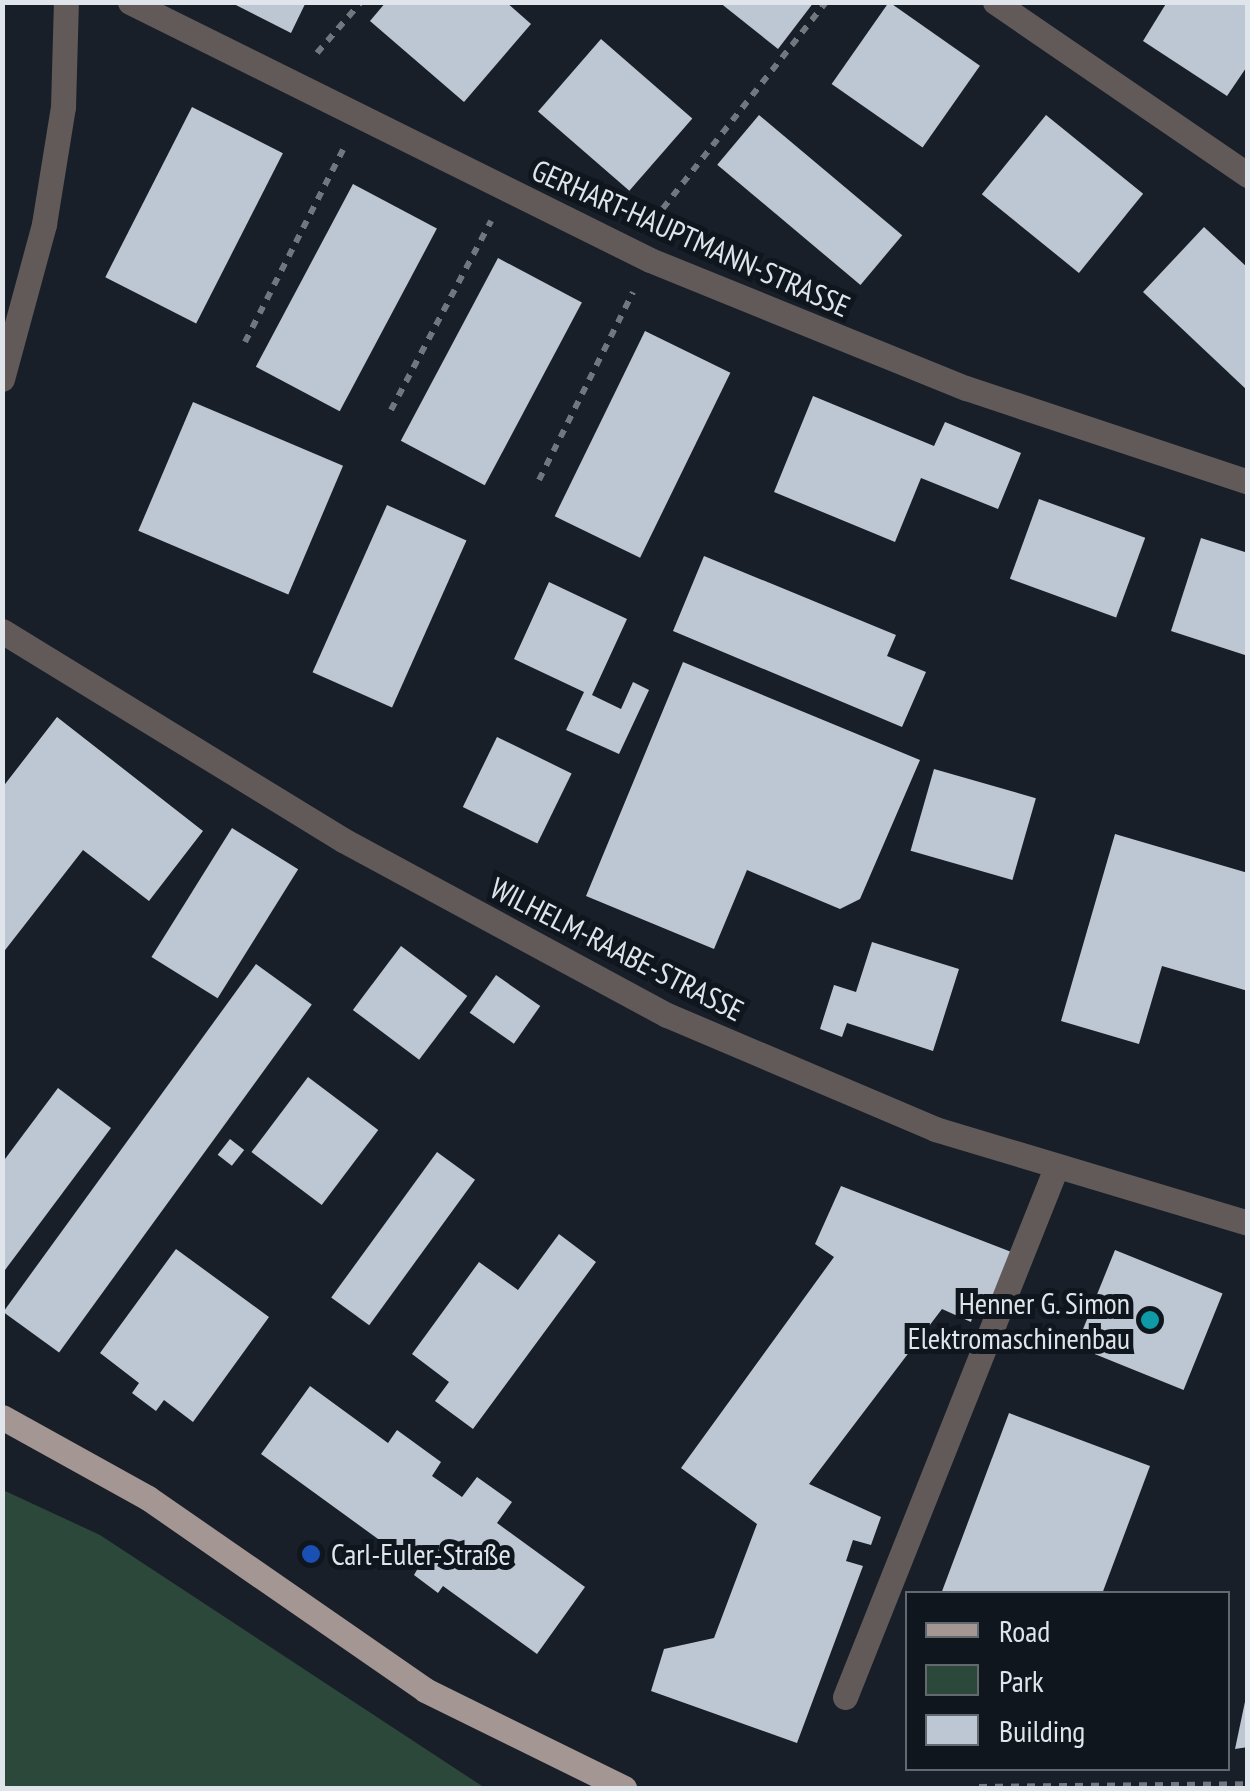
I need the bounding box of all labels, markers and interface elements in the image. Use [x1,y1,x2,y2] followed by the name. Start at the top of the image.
[527,152,855,324] street label: GERHART-HAUPTMANN-STRASSE
[484,870,750,1028] street label: WILHELM-RAABE-STRASSE
[908,1285,1130,1356] place label: Henner G. Simon Elektromaschinenbau
[1139,1309,1161,1331] marker: Henner G. Simon Elektromaschinenbau
[331,1536,511,1572] place label: Carl-Euler-Straße
[300,1543,322,1565] marker: Carl-Euler-Straße
[905,1591,1230,1771] legend
[999,1611,1050,1650] text: Road
[999,1661,1044,1700] text: Park
[999,1711,1085,1750] text: Building

